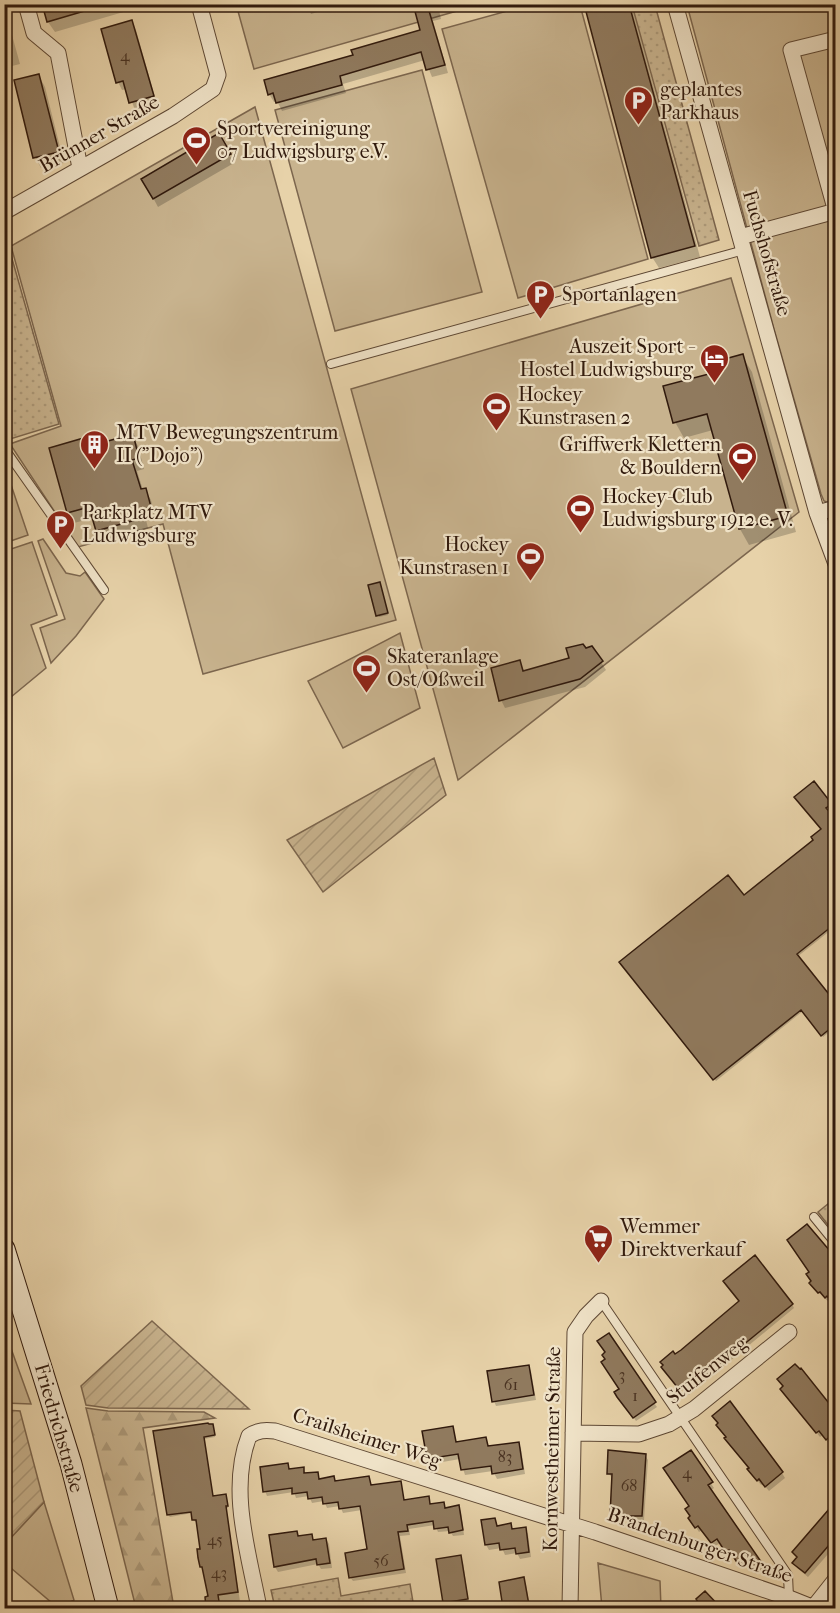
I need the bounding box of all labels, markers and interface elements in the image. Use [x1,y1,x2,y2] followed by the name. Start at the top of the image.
[120,46,130,65] house number: 4
[660,78,742,124] place label: geplantes Parkhaus
[623,84,655,126] parking icon: geplantes Parkhaus
[35,90,163,178] street label: Brünner Straße
[217,117,388,163] place label: Sportvereinigung 07 Ludwigsburg e.V.
[180,124,212,166] sports icon: Sportvereinigung 07 Ludwigsburg e.V.
[738,187,796,319] street label: Fuchshofstraße
[525,278,557,320] parking icon: Sportanlagen
[562,283,677,306] place label: Sportanlagen
[520,335,696,381] place label: Auszeit Sport - Hostel Ludwigsburg
[698,342,730,384] hotel icon: Auszeit Sport - Hostel Ludwigsburg
[518,383,631,429] place label: Hockey Kunstrasen 2
[481,390,513,432] sports icon: Hockey Kunstrasen 2
[116,421,339,467] place label: MTV Bewegungszentrum II ("Dojo")
[79,428,111,470] building icon: MTV Bewegungszentrum II ("Dojo")
[559,433,721,479] place label: Griffwerk Klettern & Bouldern
[726,440,758,482] sports icon: Griffwerk Klettern & Bouldern
[602,485,793,531] place label: Hockey-Club Ludwigsburg 1912 e. V.
[565,492,597,534] sports icon: Hockey-Club Ludwigsburg 1912 e. V.
[82,501,213,547] place label: Parkplatz MTV Ludwigsburg
[45,508,77,550] parking icon: Parkplatz MTV Ludwigsburg
[399,533,510,579] place label: Hockey Kunstrasen 1
[514,540,546,582] sports icon: Hockey Kunstrasen 1
[387,645,499,691] place label: Skateranlage Ost/Oßweil
[350,652,382,694] sports icon: Skateranlage Ost/Oßweil
[619,1215,746,1261] place label: Wemmer Direktverkauf
[583,1222,615,1264] supermarket icon: Wemmer Direktverkauf
[662,1331,753,1409] street label: Stuifenweg
[539,1346,565,1552] street label: Kornwestheimer Straße
[30,1361,88,1495] street label: Friedrichstraße
[619,1365,625,1384] house number: 3
[504,1375,518,1394] house number: 61
[632,1386,638,1405] house number: 1
[290,1403,445,1473] street label: Crailsheimer Weg
[498,1447,512,1466] house number: 83
[682,1463,692,1482] house number: 4
[621,1476,637,1495] house number: 68
[604,1503,796,1588] street label: Brandenburger Straße
[207,1530,223,1549] house number: 45
[373,1551,389,1570] house number: 56
[211,1563,227,1582] house number: 43

